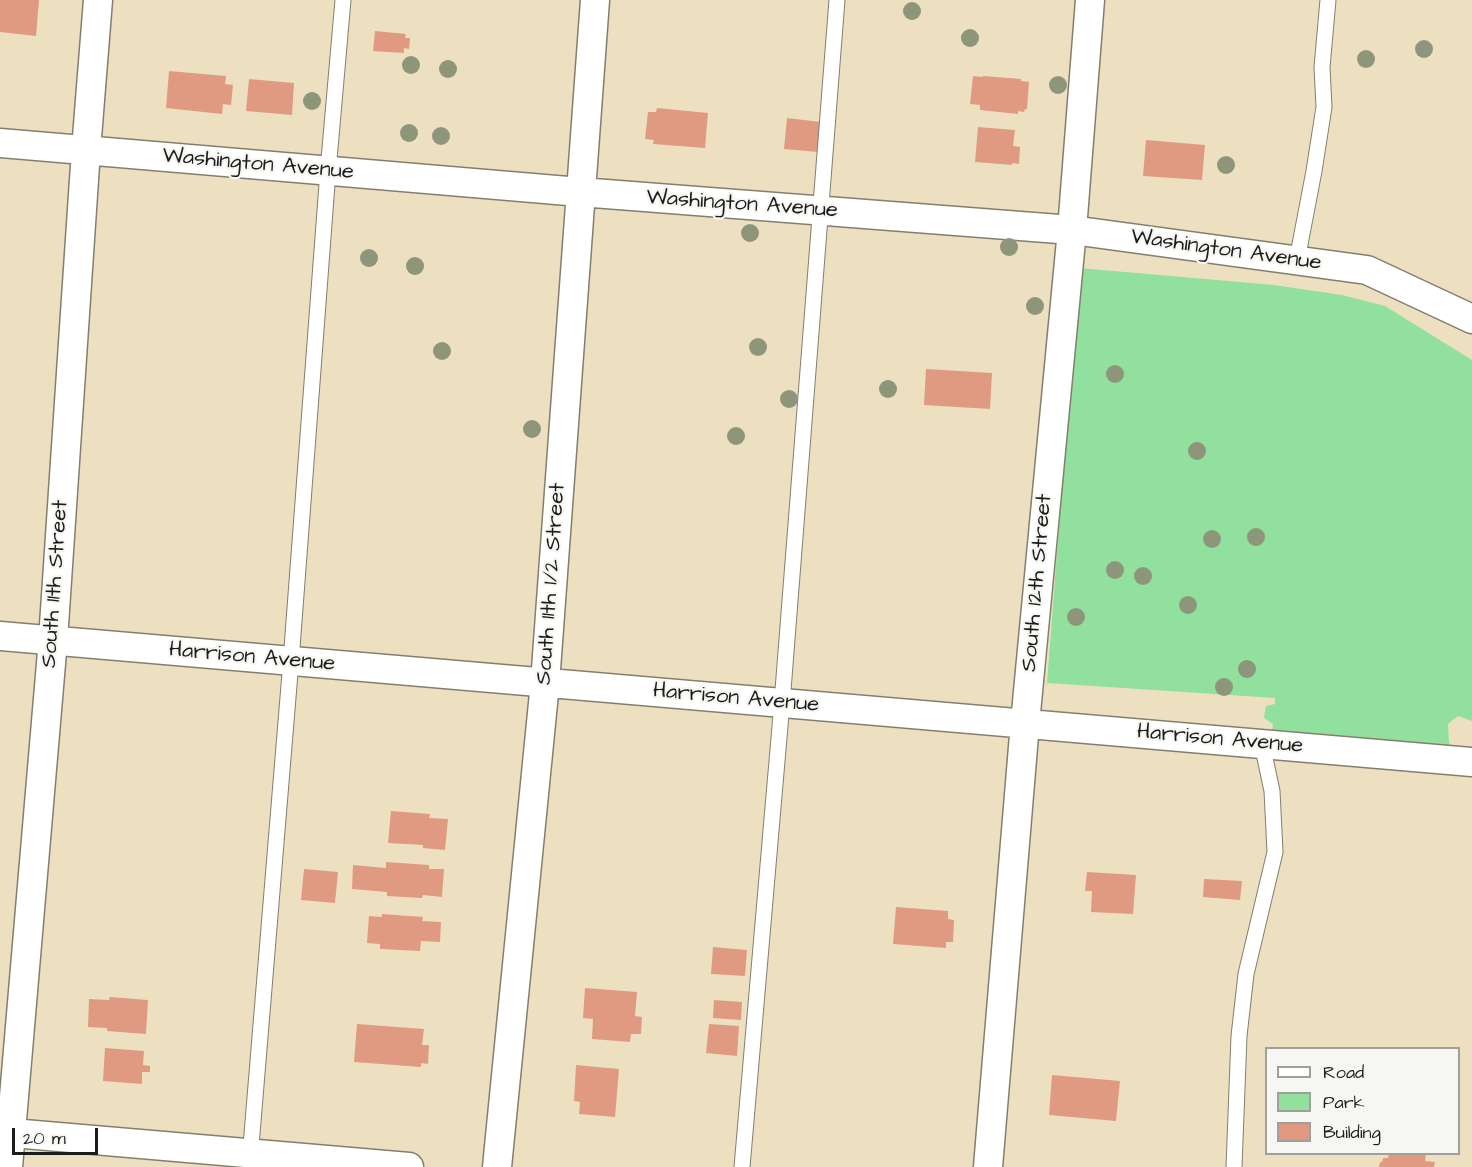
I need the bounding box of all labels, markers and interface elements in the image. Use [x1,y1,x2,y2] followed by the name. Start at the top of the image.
[161,143,355,187] street label: Washington Avenue
[645,185,839,225] street label: Washington Avenue
[1129,225,1323,277] street label: Washington Avenue
[532,482,572,686] street label: South 11th 1/2 Street
[1017,493,1059,673] street label: South 12th Street
[37,499,75,669] street label: South 11th Street
[168,638,336,678] street label: Harrison Avenue
[652,679,820,719] street label: Harrison Avenue
[1136,720,1304,760] street label: Harrison Avenue
[1265,1047,1460,1155] legend
[1323,1060,1364,1085] text: Road
[1323,1090,1365,1115] text: Park
[15,1116,100,1154] scale bar
[1323,1120,1381,1145] text: Building
[23,1126,66,1151] text: 20 m

